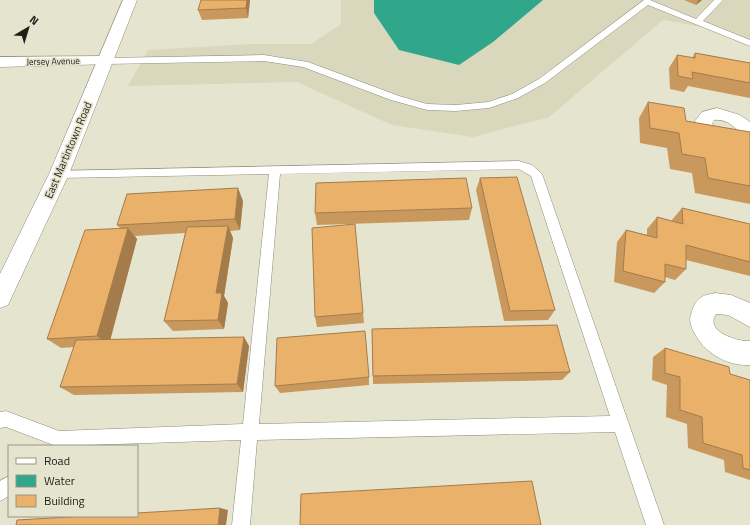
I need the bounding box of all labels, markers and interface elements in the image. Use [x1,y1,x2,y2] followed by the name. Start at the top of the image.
[8,8,48,48] north arrow
[26,11,42,29] text: N
[26,54,80,68] street label: Jersey Avenue
[40,99,96,201] street label: East Martintown Road
[8,445,138,517] legend
[44,451,70,470] text: Road
[44,471,75,490] text: Water
[44,491,85,510] text: Building

